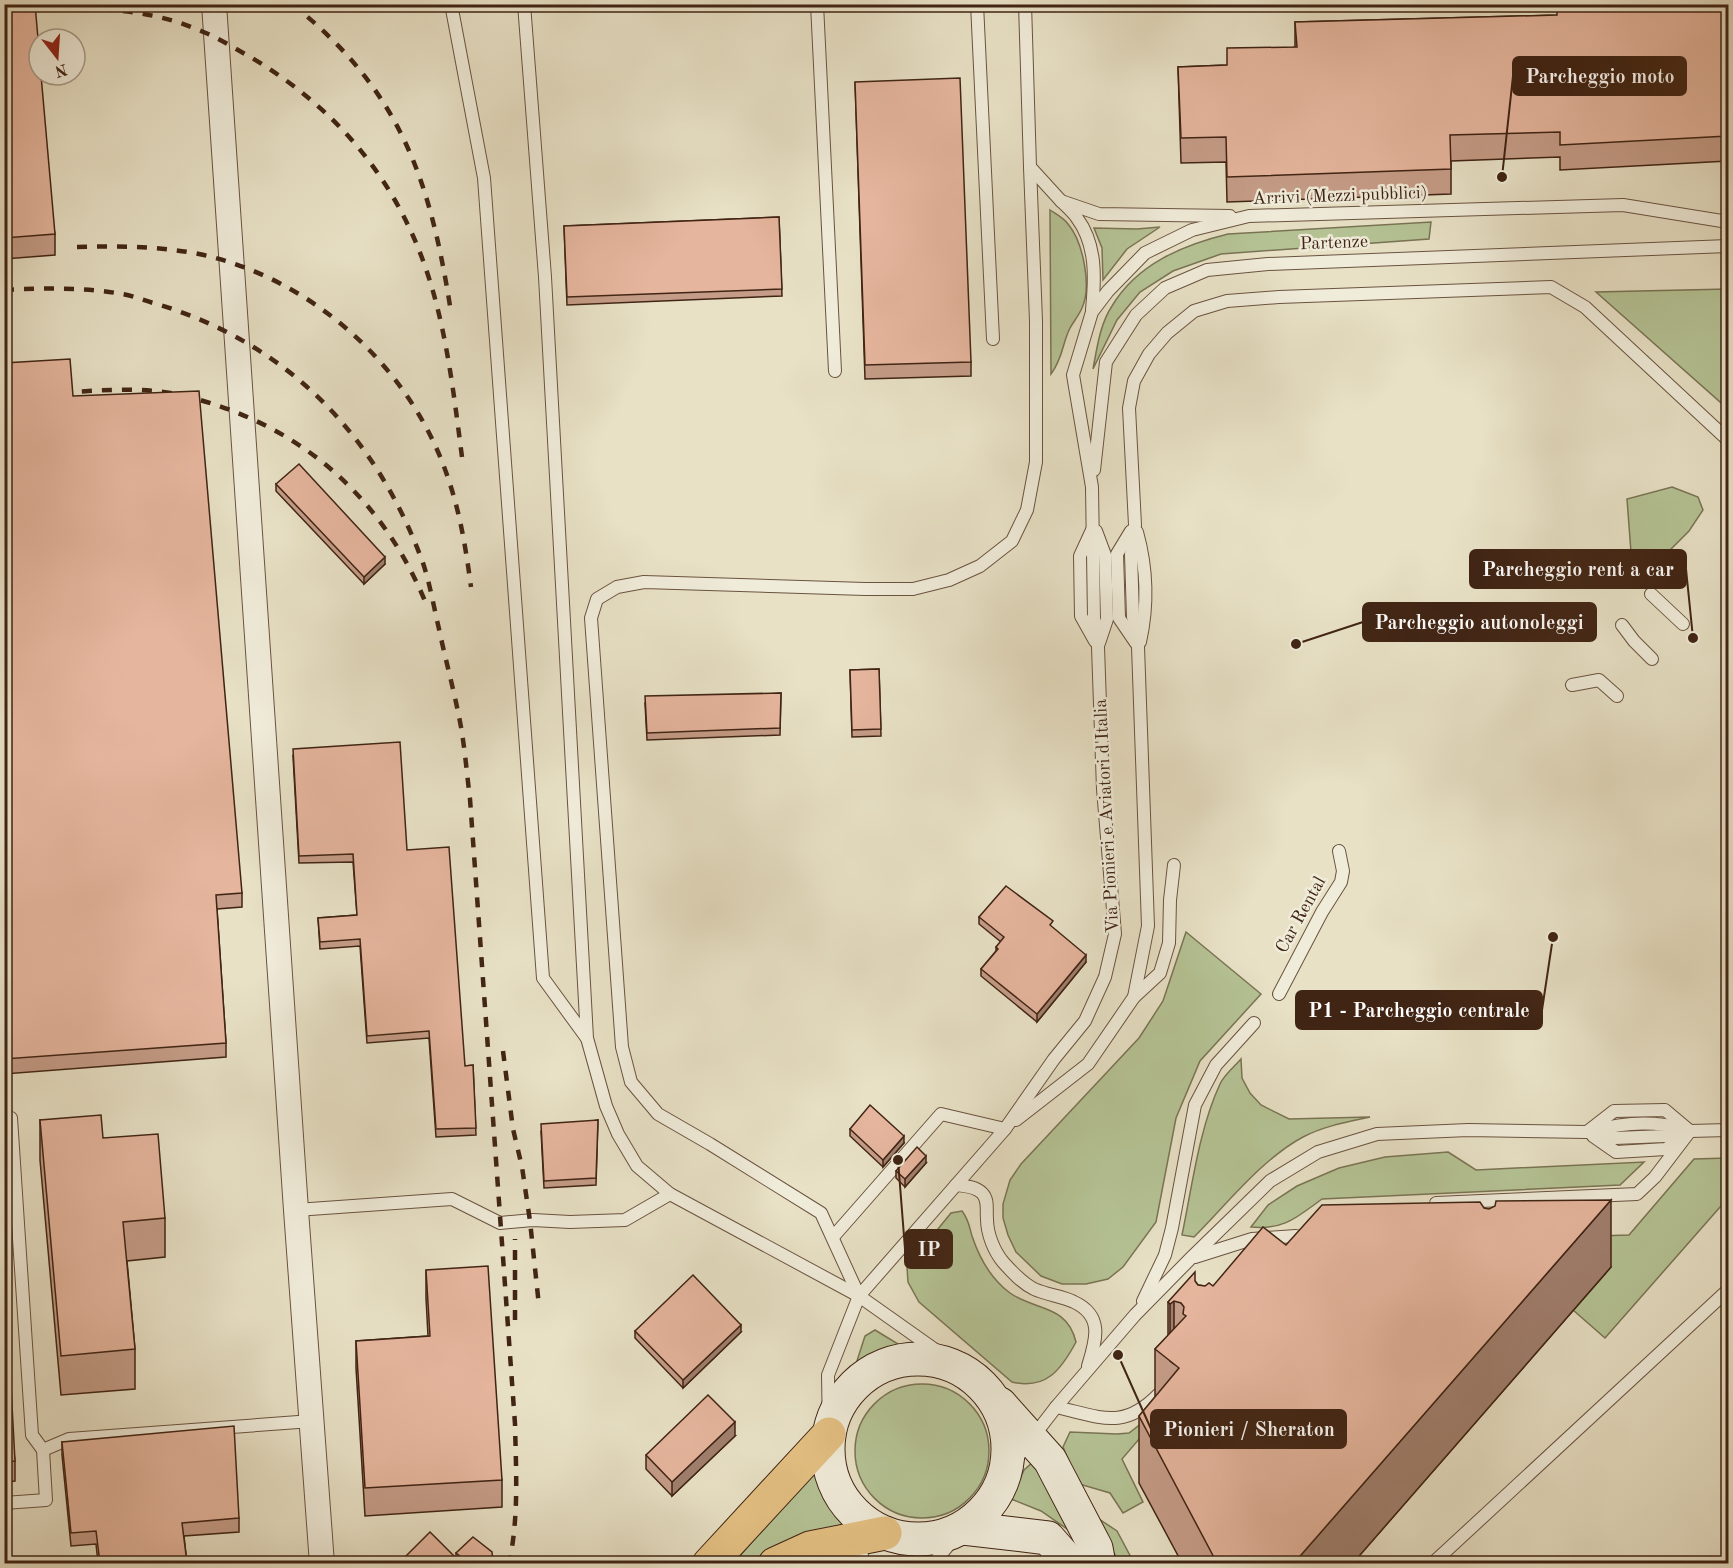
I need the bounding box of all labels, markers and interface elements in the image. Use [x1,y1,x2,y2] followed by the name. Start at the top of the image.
[27,27,87,87] north arrow
[1513,57,1686,95] callout: Parcheggio moto
[52,60,69,79] text: N
[1525,68,1675,88] text: Parcheggio moto
[1252,183,1428,208] street label: Arrivi (Mezzi pubblici)
[1300,233,1368,253] street label: Partenze
[1470,550,1686,588] callout: Parcheggio rent a car
[1482,561,1674,581] text: Parcheggio rent a car
[1363,603,1596,641] callout: Parcheggio autonoleggi
[1374,614,1584,634] text: Parcheggio autonoleggi
[1092,698,1122,934] street label: Via Pionieri e Aviatori d'Italia
[1273,874,1329,956] street label: Car Rental
[1296,991,1542,1029] callout: P1 - Parcheggio centrale
[1308,1002,1530,1022] text: P1 - Parcheggio centrale
[905,1230,952,1268] callout: IP
[918,1241,940,1261] text: IP
[1151,1410,1346,1448] callout: Pionieri / Sheraton
[1163,1421,1335,1441] text: Pionieri / Sheraton

